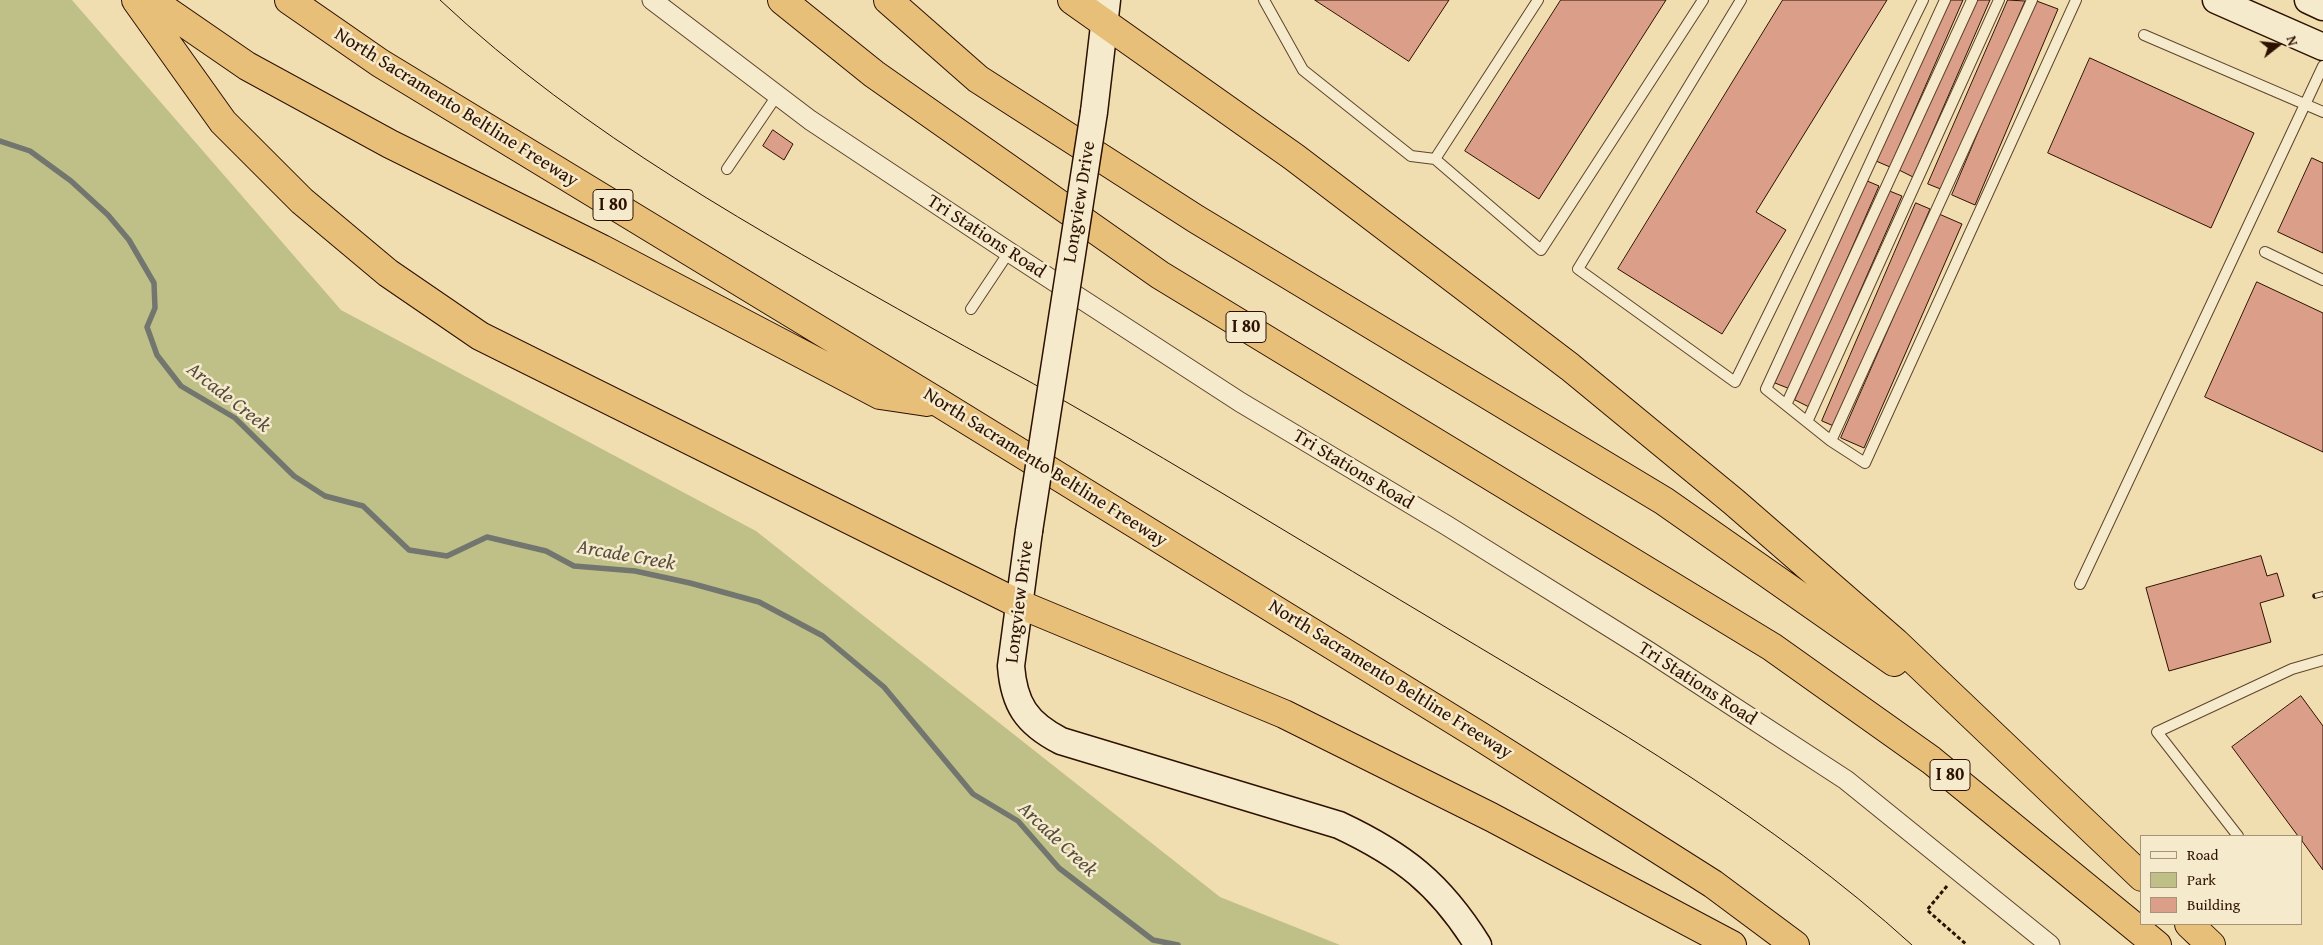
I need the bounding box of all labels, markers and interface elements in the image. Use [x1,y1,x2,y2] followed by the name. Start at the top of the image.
[2253,20,2303,70] north arrow
[330,23,582,193] street label: North Sacramento Beltline Freeway
[2282,34,2303,48] text: N
[1059,139,1101,265] street label: Longview Drive
[593,190,633,220] road number: I 80
[922,190,1050,284] street label: Tri Stations Road
[1226,312,1266,342] road number: I 80
[181,358,275,438] water label: Arcade Creek
[919,383,1171,553] street label: North Sacramento Beltline Freeway
[1288,425,1418,515] street label: Tri Stations Road
[575,536,677,576] water label: Arcade Creek
[1001,540,1039,664] street label: Longview Drive
[1264,595,1516,765] street label: North Sacramento Beltline Freeway
[1633,637,1761,731] street label: Tri Stations Road
[1930,760,1970,790] road number: I 80
[1012,797,1102,883] water label: Arcade Creek
[2140,835,2303,925] legend
[2187,844,2218,865] text: Road
[2187,869,2216,890] text: Park
[2187,894,2240,915] text: Building

